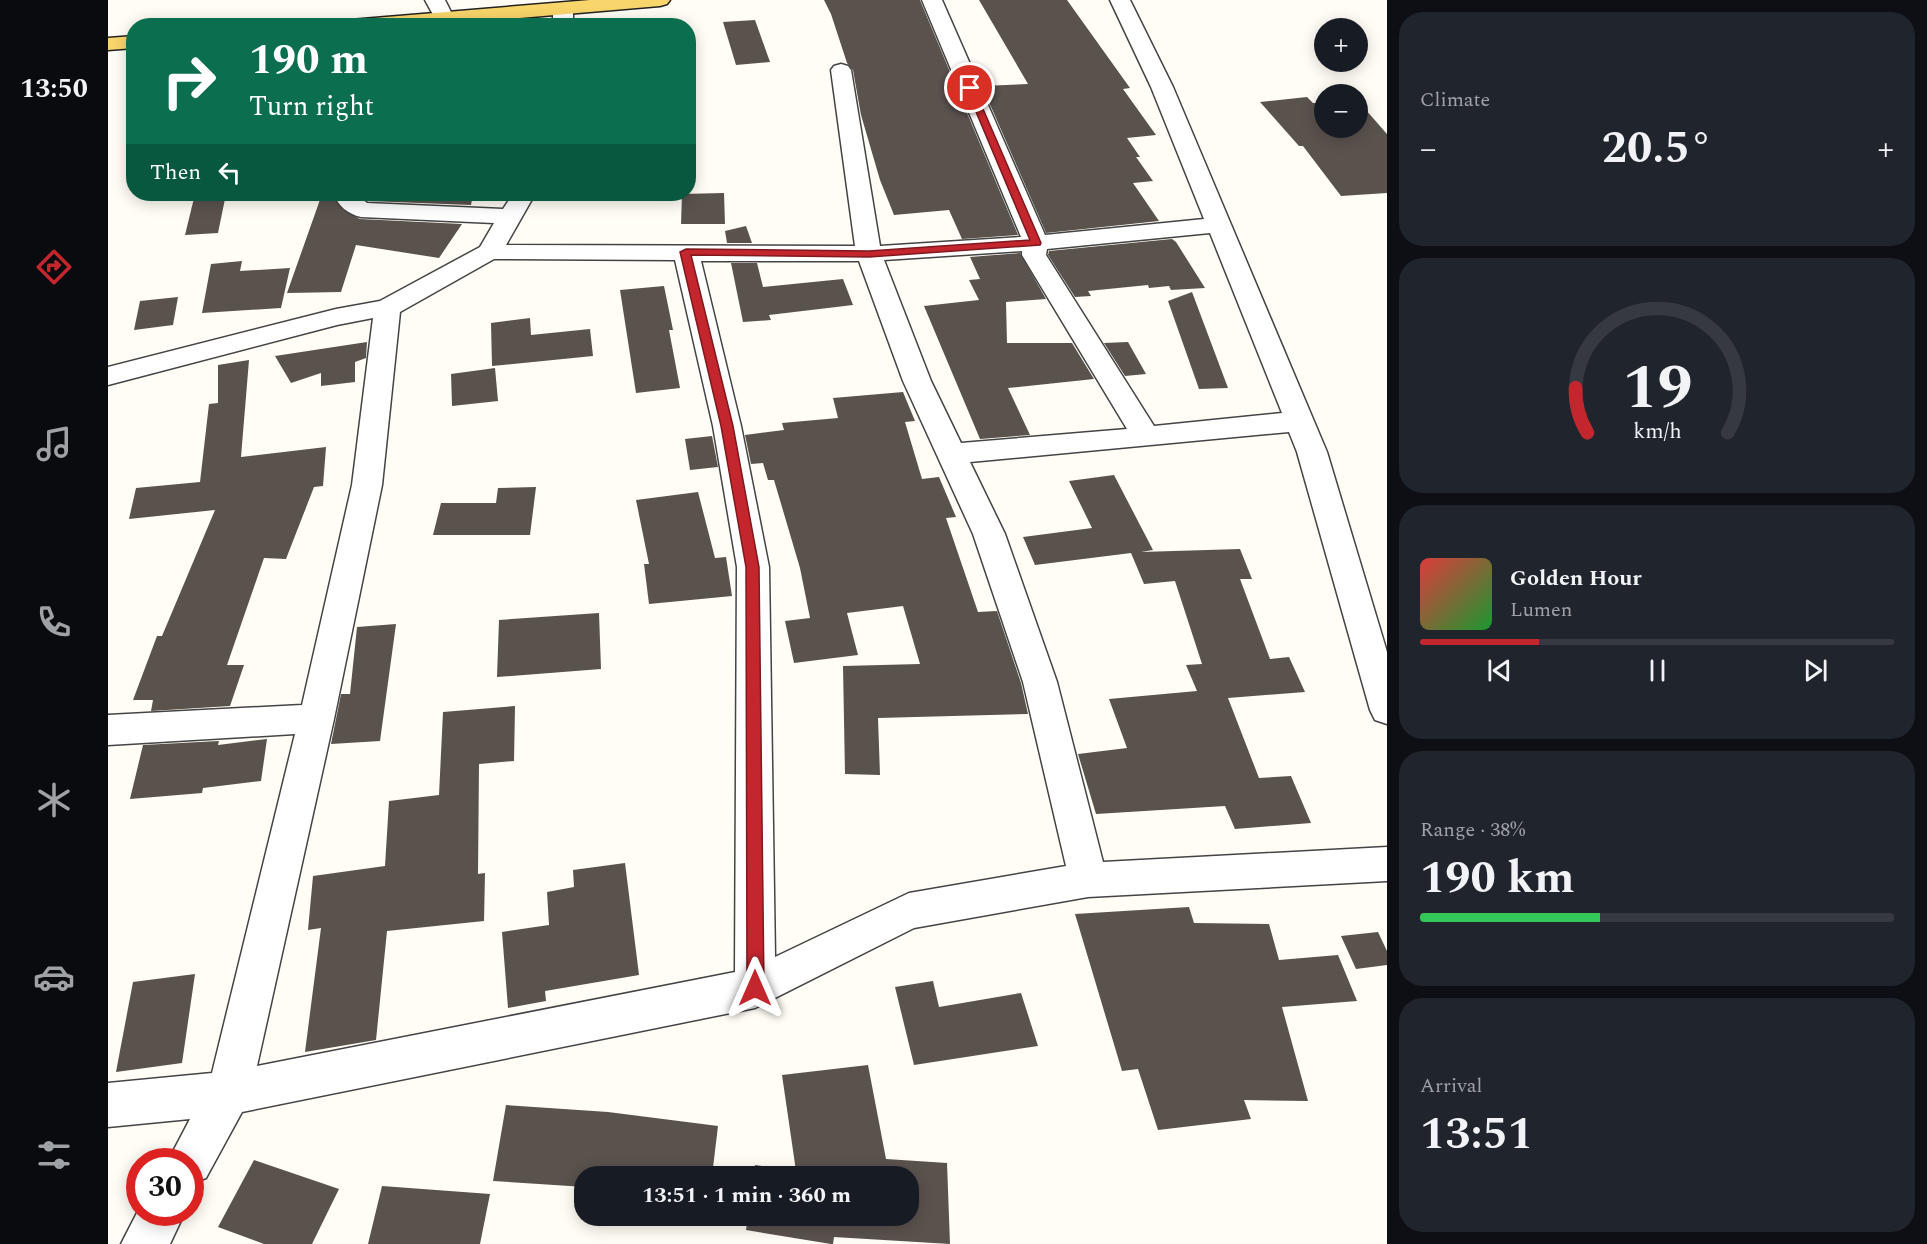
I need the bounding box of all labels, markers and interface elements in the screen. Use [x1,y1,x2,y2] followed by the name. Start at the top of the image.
[1314,18,1368,138] map controls
[1314,18,1368,72] button: +
[249,29,368,92] text: 190 m
[150,42,228,120] icon: right
[944,62,995,113] pin
[20,68,88,110] text: 13:50
[953,71,986,104] icon: arrive
[1314,84,1368,138] button: −
[1420,85,1490,115] text: Climate
[249,86,374,128] text: Turn right
[1602,114,1712,183] text: 20.5°
[1420,124,1437,174] text: −
[1877,124,1894,174] text: +
[150,156,201,189] text: Then
[213,156,246,189] icon: left
[33,246,75,288] icon: directions
[1622,341,1692,436] text: 19
[1633,415,1681,448] text: km/h
[33,423,75,465] icon: music
[1510,562,1642,595] text: Golden Hour
[1510,595,1572,625] text: Lumen
[33,601,75,643] icon: phone
[1483,654,1516,687] icon: previous
[1641,654,1674,687] icon: pause
[1799,654,1832,687] icon: next
[33,779,75,821] icon: climate
[1420,815,1525,845] text: Range · 38%
[1420,844,1575,913] text: 190 km
[33,956,75,998] icon: car
[723,956,787,1020] position arrow
[1420,1071,1482,1101] text: Arrival
[1420,1100,1533,1169] text: 13:51
[33,1134,75,1176] icon: filters
[126,1148,204,1226] speed limit sign: 30
[642,1179,851,1212] text: 13:51 · 1 min · 360 m

